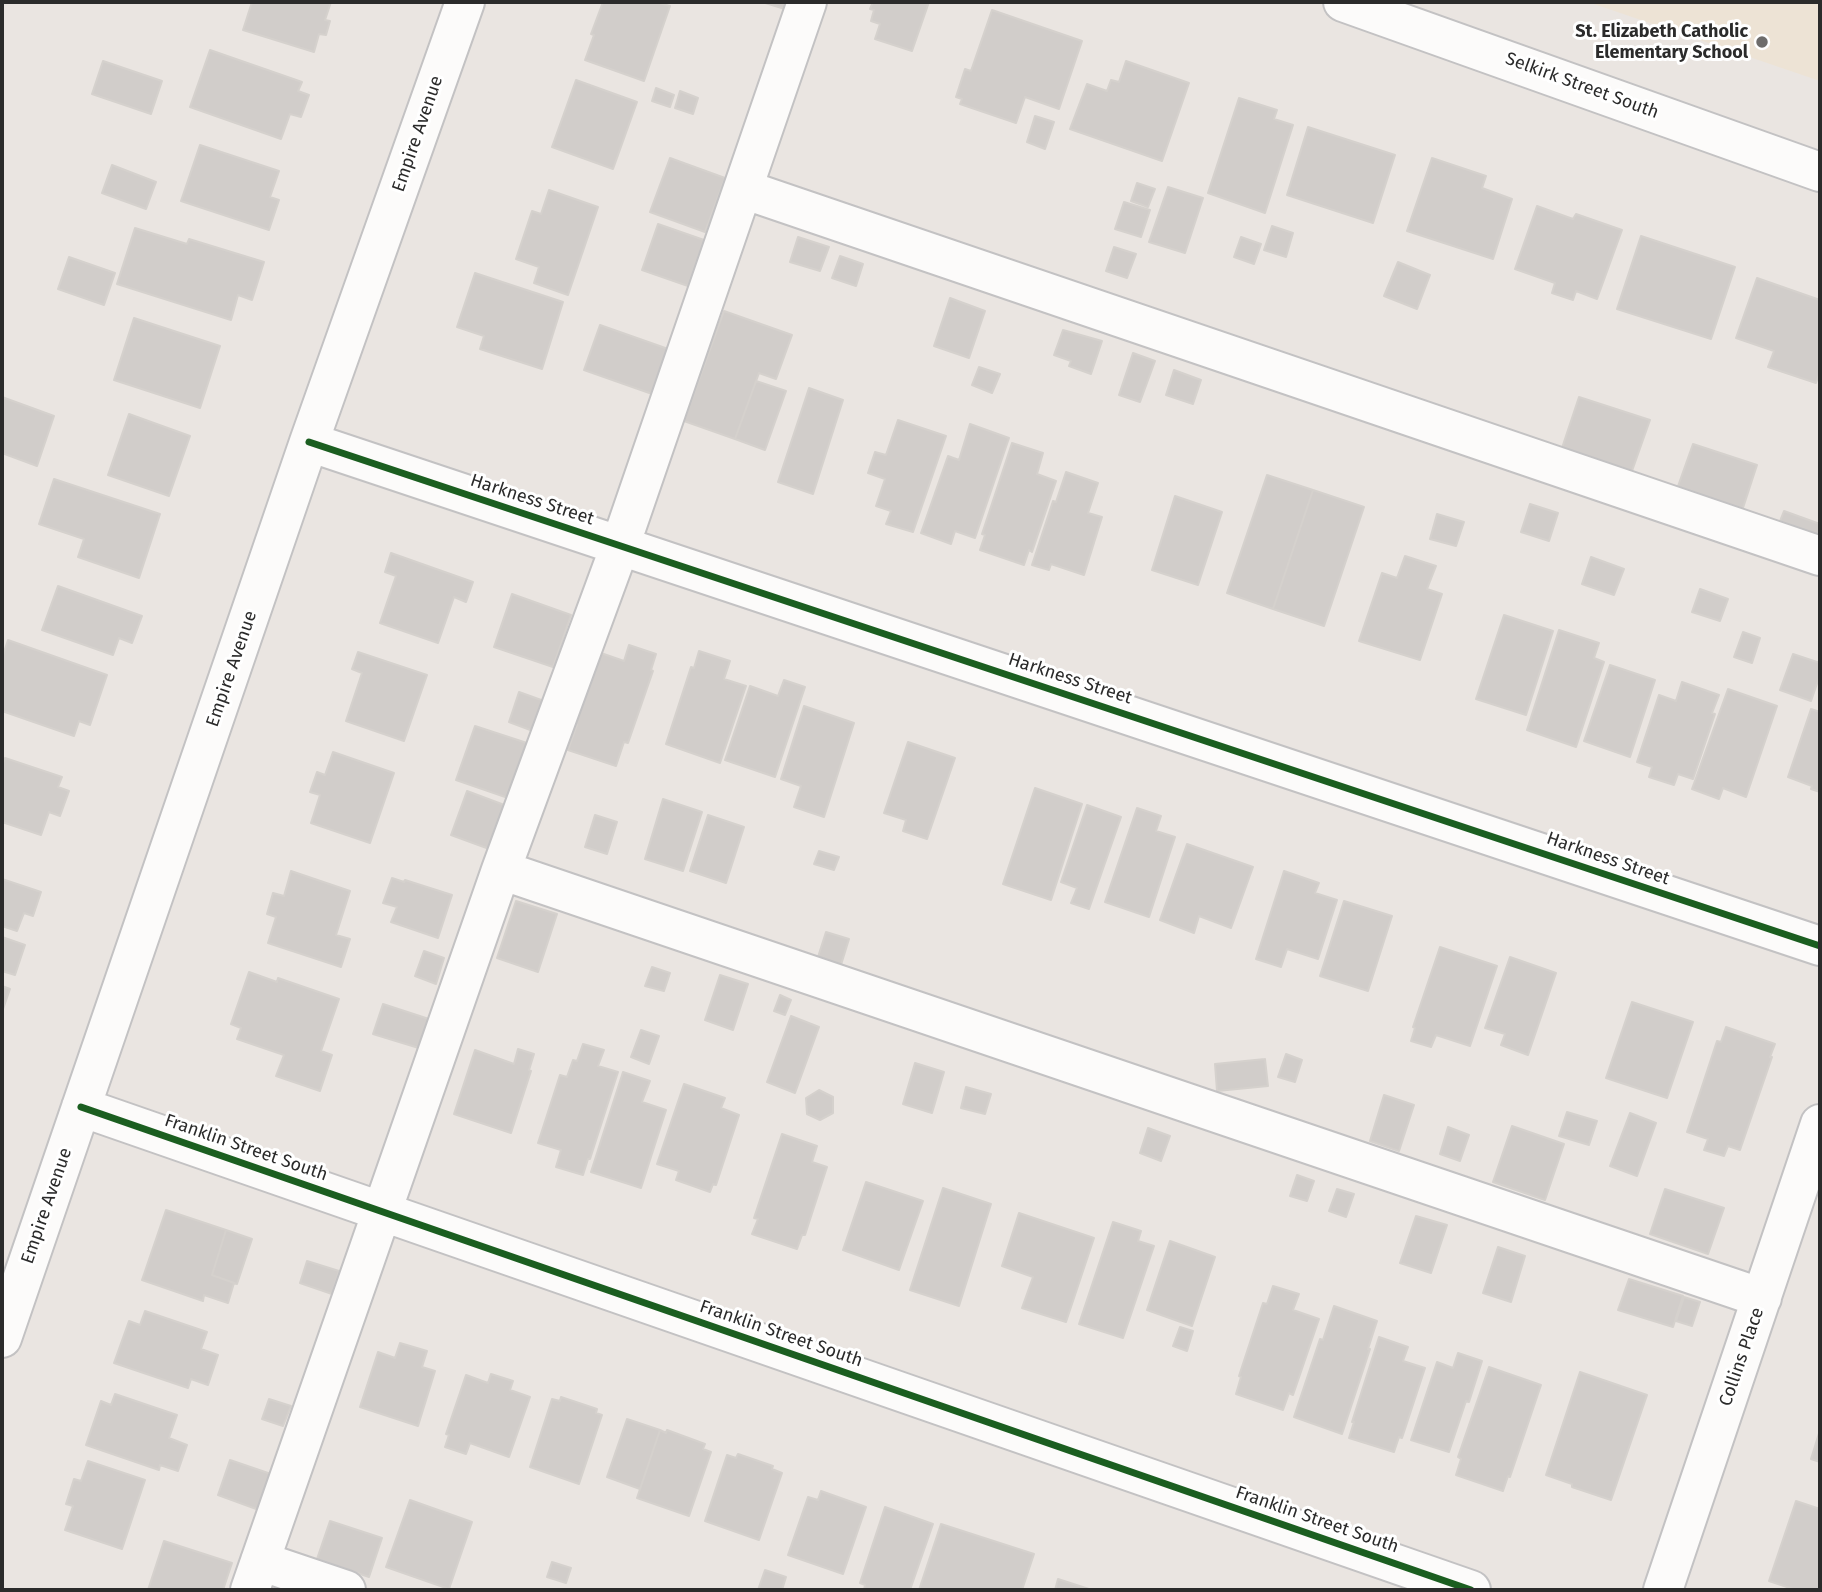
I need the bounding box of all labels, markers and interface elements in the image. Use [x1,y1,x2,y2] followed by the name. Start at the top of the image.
[1575,21,1748,64] place label: St. Elizabeth Catholic Elementary School
[1754,34,1770,50] marker: St. Elizabeth Catholic Elementary School
[1502,48,1662,124] street label: Selkirk Street South
[388,73,448,195] street label: Empire Avenue
[467,470,597,530] street label: Harkness Street
[202,608,262,730] street label: Empire Avenue
[1005,649,1135,709] street label: Harkness Street
[1544,828,1672,890] street label: Harkness Street
[162,1110,330,1186] street label: Franklin Street South
[17,1145,77,1267] street label: Empire Avenue
[697,1296,865,1372] street label: Franklin Street South
[1715,1305,1769,1409] street label: Collins Place
[1233,1482,1401,1558] street label: Franklin Street South

